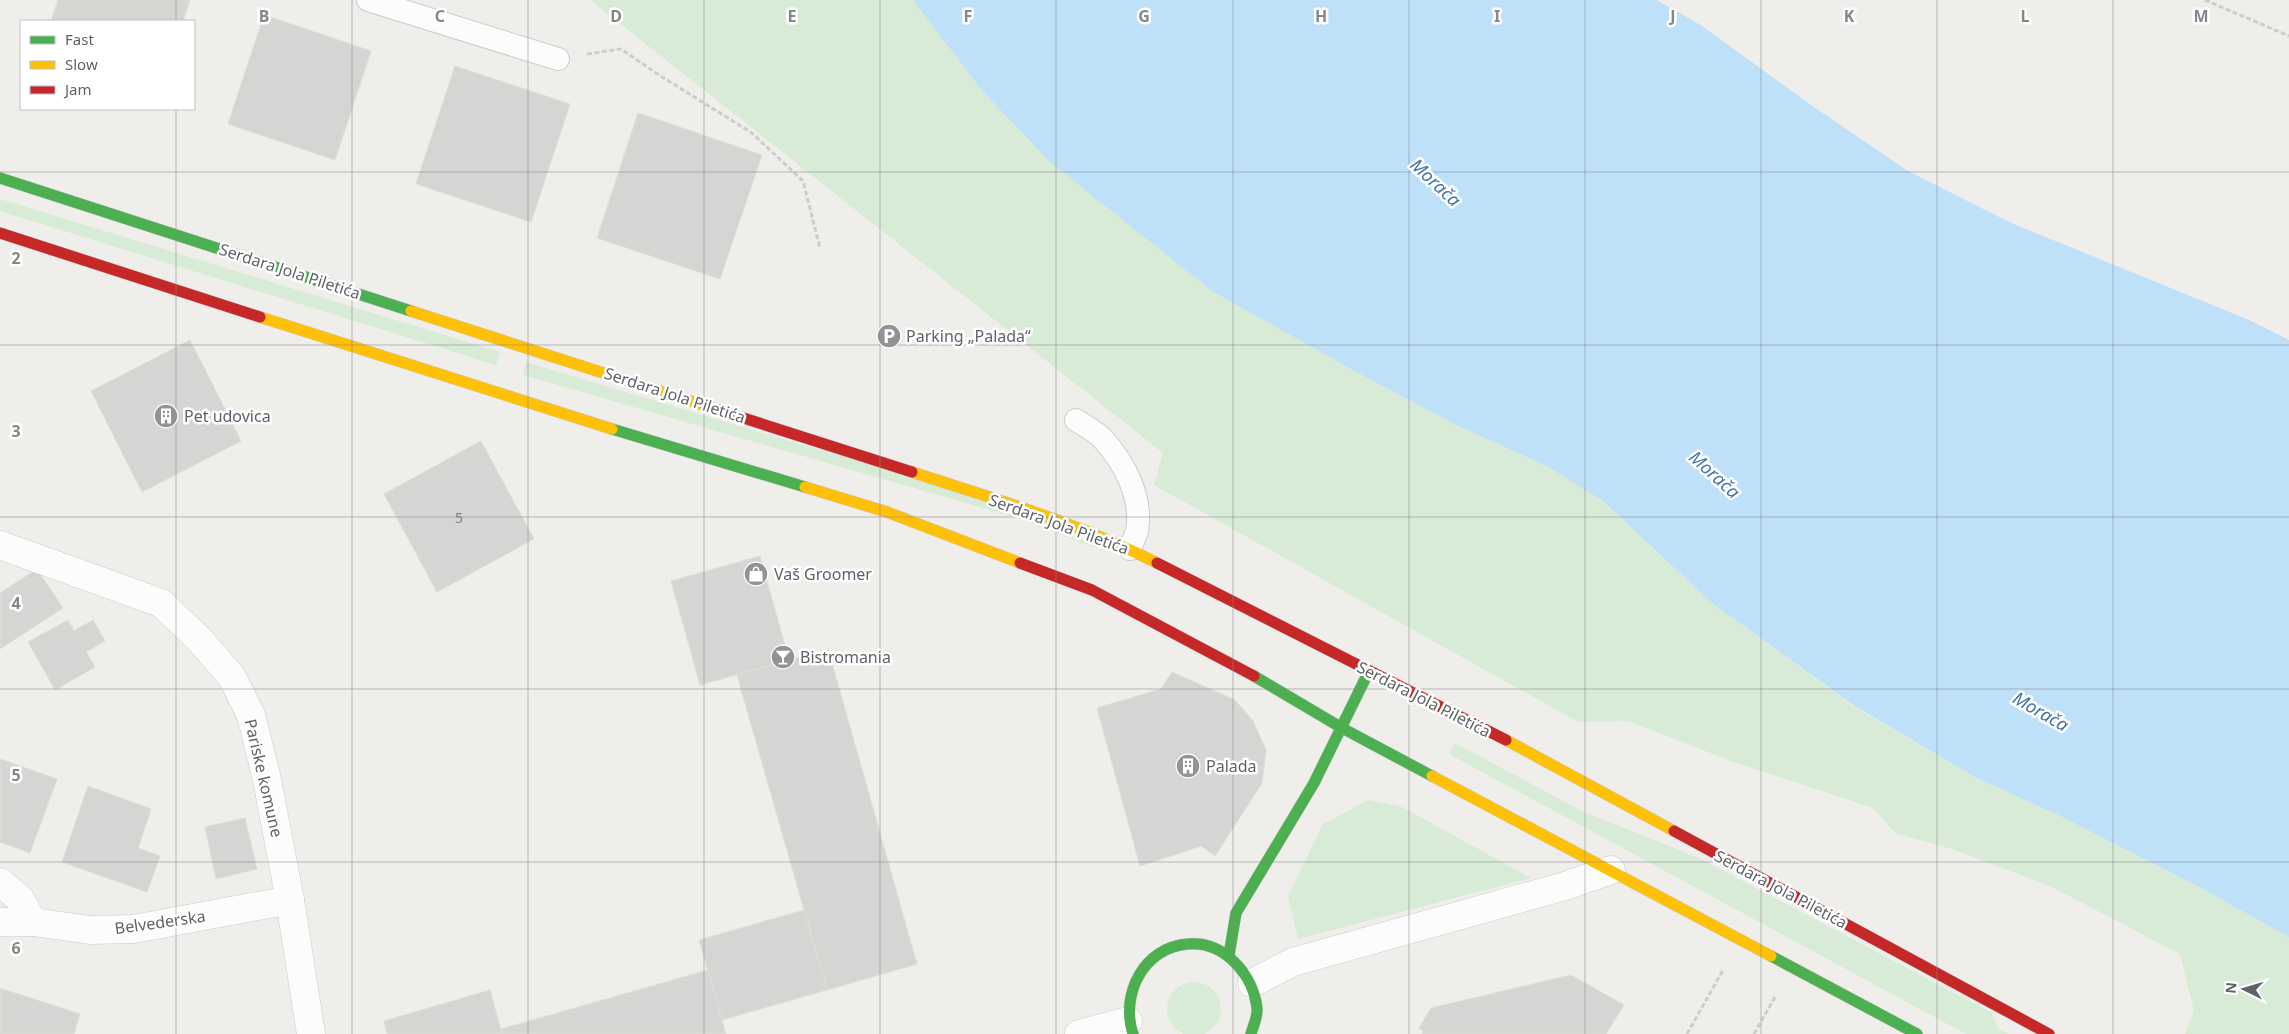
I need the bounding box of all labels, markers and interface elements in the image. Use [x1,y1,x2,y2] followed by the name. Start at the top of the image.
[259,5,269,27] text: B
[435,5,445,27] text: C
[610,5,622,27] text: D
[788,5,797,27] text: E
[964,5,972,27] text: F
[1138,5,1150,27] text: G
[1315,5,1327,27] text: H
[1494,5,1500,27] text: I
[1668,5,1676,27] text: J
[1844,5,1855,27] text: K
[2021,5,2030,27] text: L
[2193,5,2209,27] text: M
[20,20,195,110] legend
[65,29,94,49] text: Fast
[65,54,98,74] text: Slow
[63,79,92,99] text: Jam
[1406,153,1466,211] water label: Morača
[217,238,363,304] street label: Serdara Jola Piletića
[11,247,21,269] text: 2
[876,323,902,349] parking icon: Parking „Palada“
[906,325,1031,347] place label: Parking „Palada“
[602,362,748,428] street label: Serdara Jola Piletića
[153,403,179,429] building icon: Pet udovica
[184,405,271,427] place label: Pet udovica
[11,420,21,442] text: 3
[1684,445,1746,503] water label: Morača
[986,488,1132,560] street label: Serdara Jola Piletića
[455,508,463,527] house number: 5
[743,561,769,587] shop icon: Vaš Groomer
[774,563,872,585] place label: Vaš Groomer
[11,592,21,614] text: 4
[770,644,796,670] bar icon: Bistromania
[800,646,891,668] place label: Bistromania
[1353,656,1495,742] street label: Serdara Jola Piletića
[2009,685,2073,737] water label: Morača
[240,717,288,839] street label: Pariske komune
[1175,753,1201,779] building icon: Palada
[1206,755,1257,777] place label: Palada
[11,764,21,786] text: 5
[1711,845,1851,933] street label: Serdara Jola Piletića
[113,905,207,939] street label: Belvederska
[11,937,21,959] text: 6
[2219,964,2269,1014] north arrow
[2221,981,2241,994] text: N

